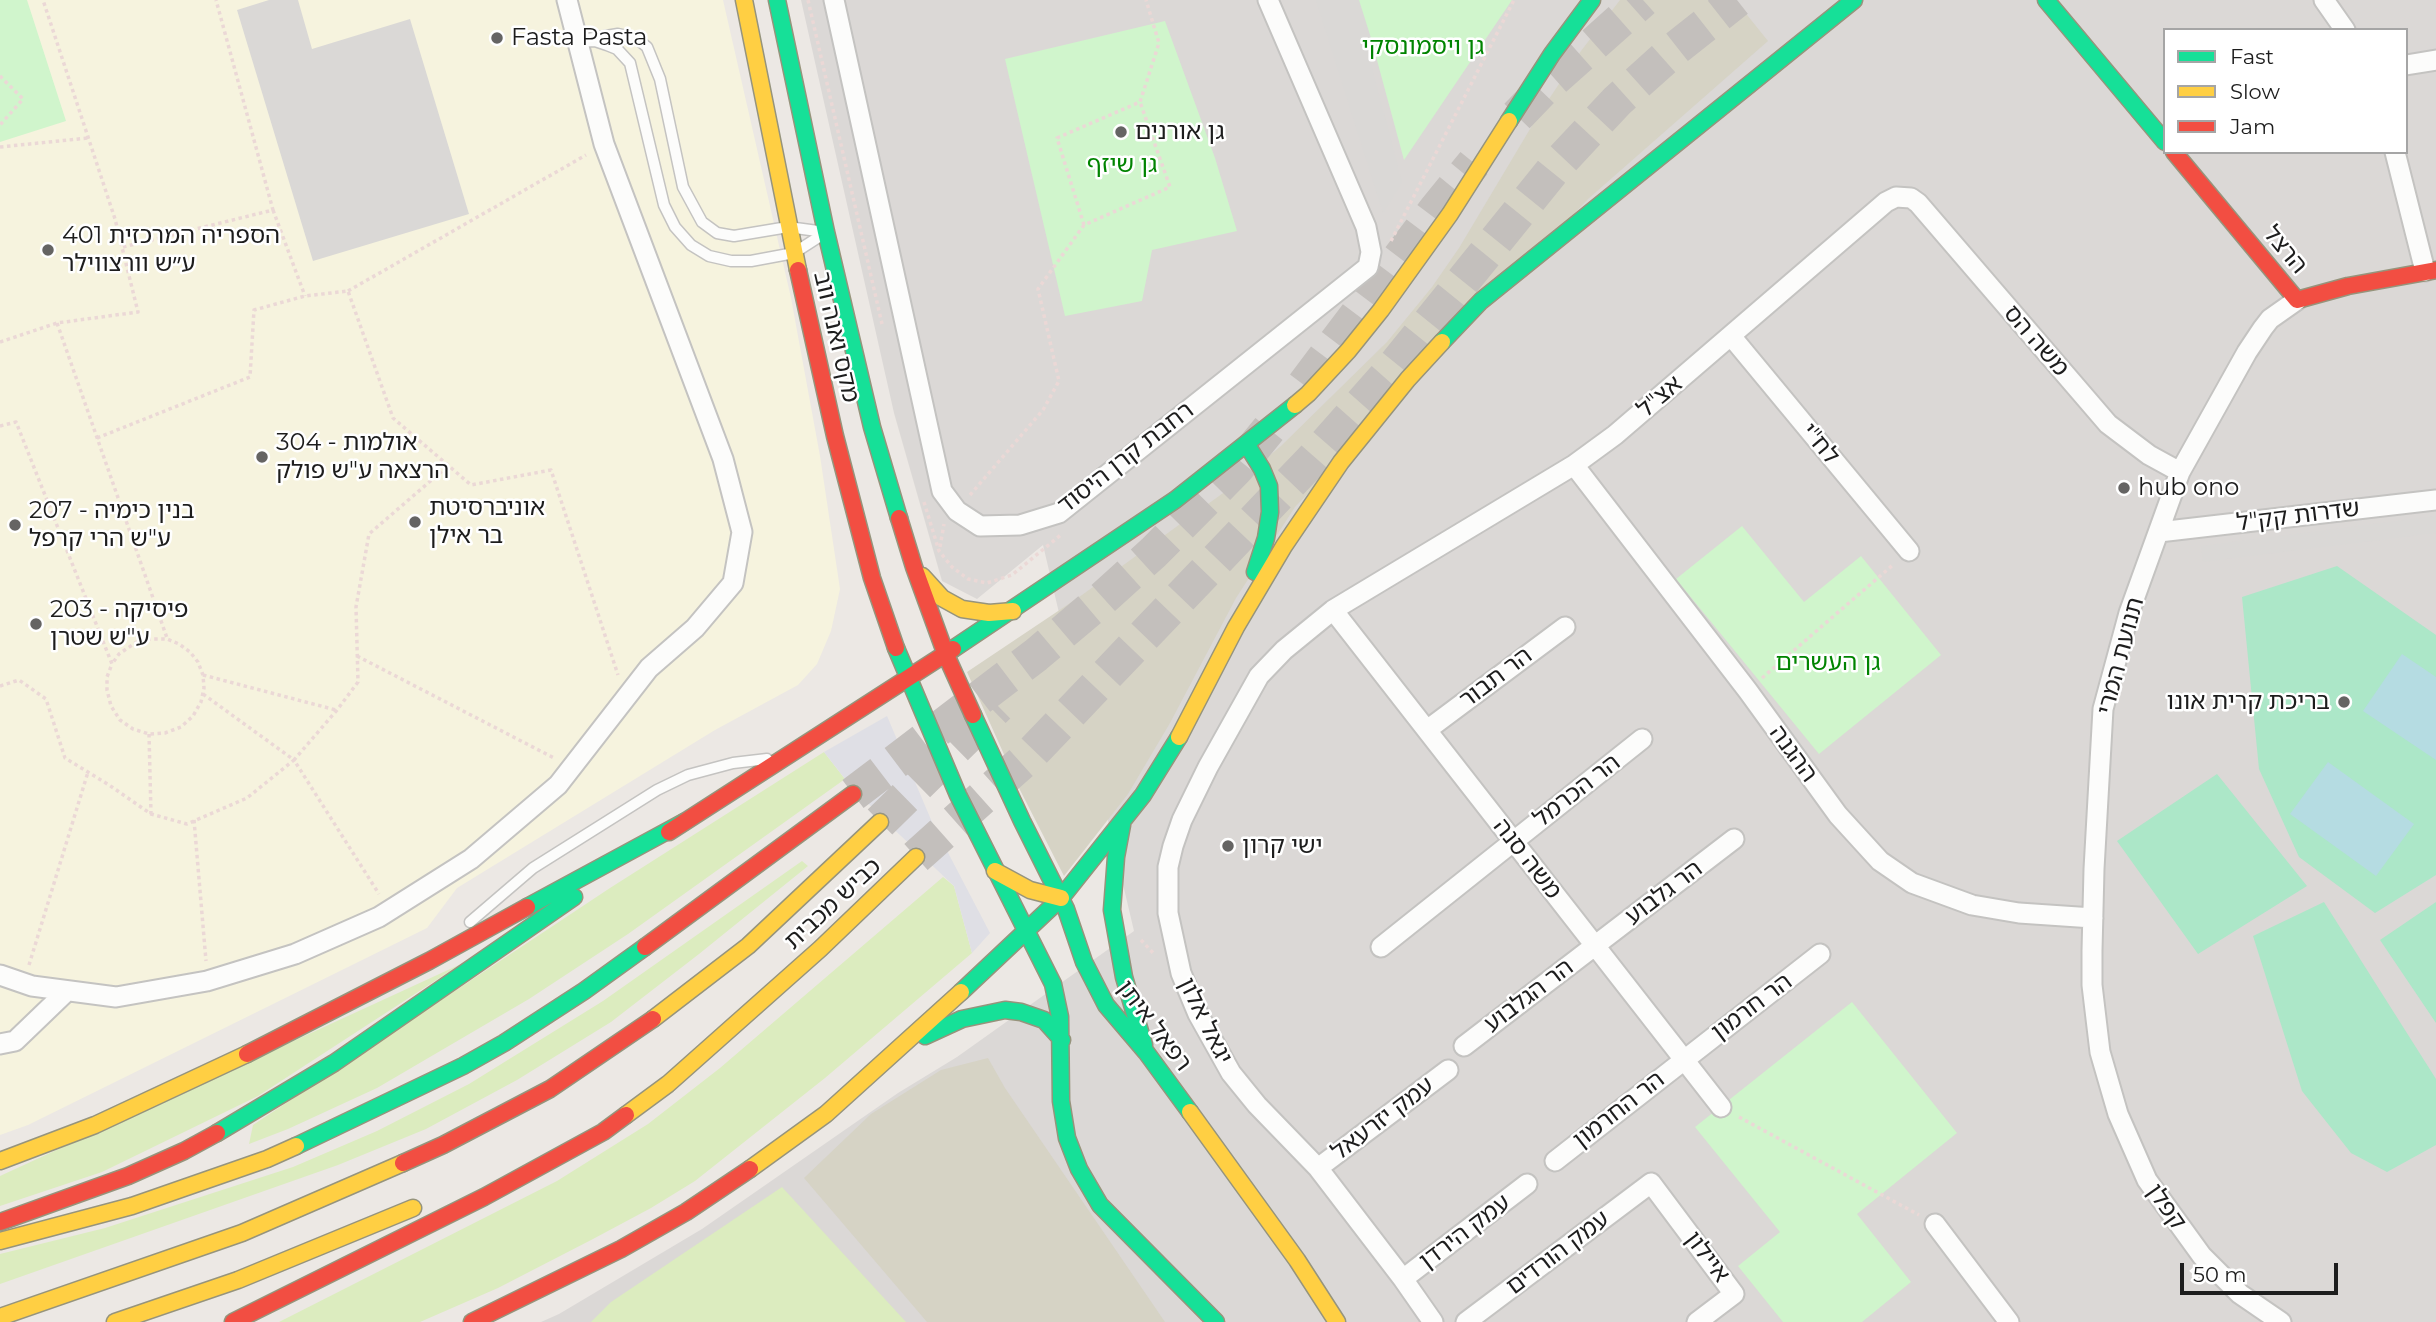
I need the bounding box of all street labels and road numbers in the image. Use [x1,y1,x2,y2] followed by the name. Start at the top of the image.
[2257,220,2313,280] street label: הרצל
[807,269,865,405] street label: מקס ואנה ווב
[1997,299,2075,383] street label: משה הס
[1632,370,1688,424] street label: אצ"ל
[1052,396,1200,520] street label: רחבת קרן היסוד
[1795,418,1845,470] street label: לח"י
[2235,494,2361,538] street label: שדרות קק"ל
[2092,594,2150,718] street label: תנועת המרי
[1454,641,1538,715] street label: הר תבור
[1763,720,1823,788] street label: ההגנה
[1528,748,1626,834] street label: הר הכרמל
[1487,813,1567,905] street label: משה סנה
[779,852,887,956] street label: כביש מכבית
[1620,855,1708,931] street label: הר גלבוע
[1479,953,1579,1039] street label: הר הגלבוע
[1706,967,1798,1047] street label: הר חרמון
[1172,973,1238,1069] street label: יגאל אלון
[1111,975,1197,1077] street label: רפאל איתן
[1568,1065,1670,1155] street label: הר החרמון
[1326,1071,1440,1167] street label: עמק יזרעאל
[2140,1178,2192,1236] street label: קפלן
[1414,1188,1516,1276] street label: עמק הירדן
[1501,1205,1615,1301] street label: עמק הורדים
[1678,1226,1736,1288] street label: איילון

